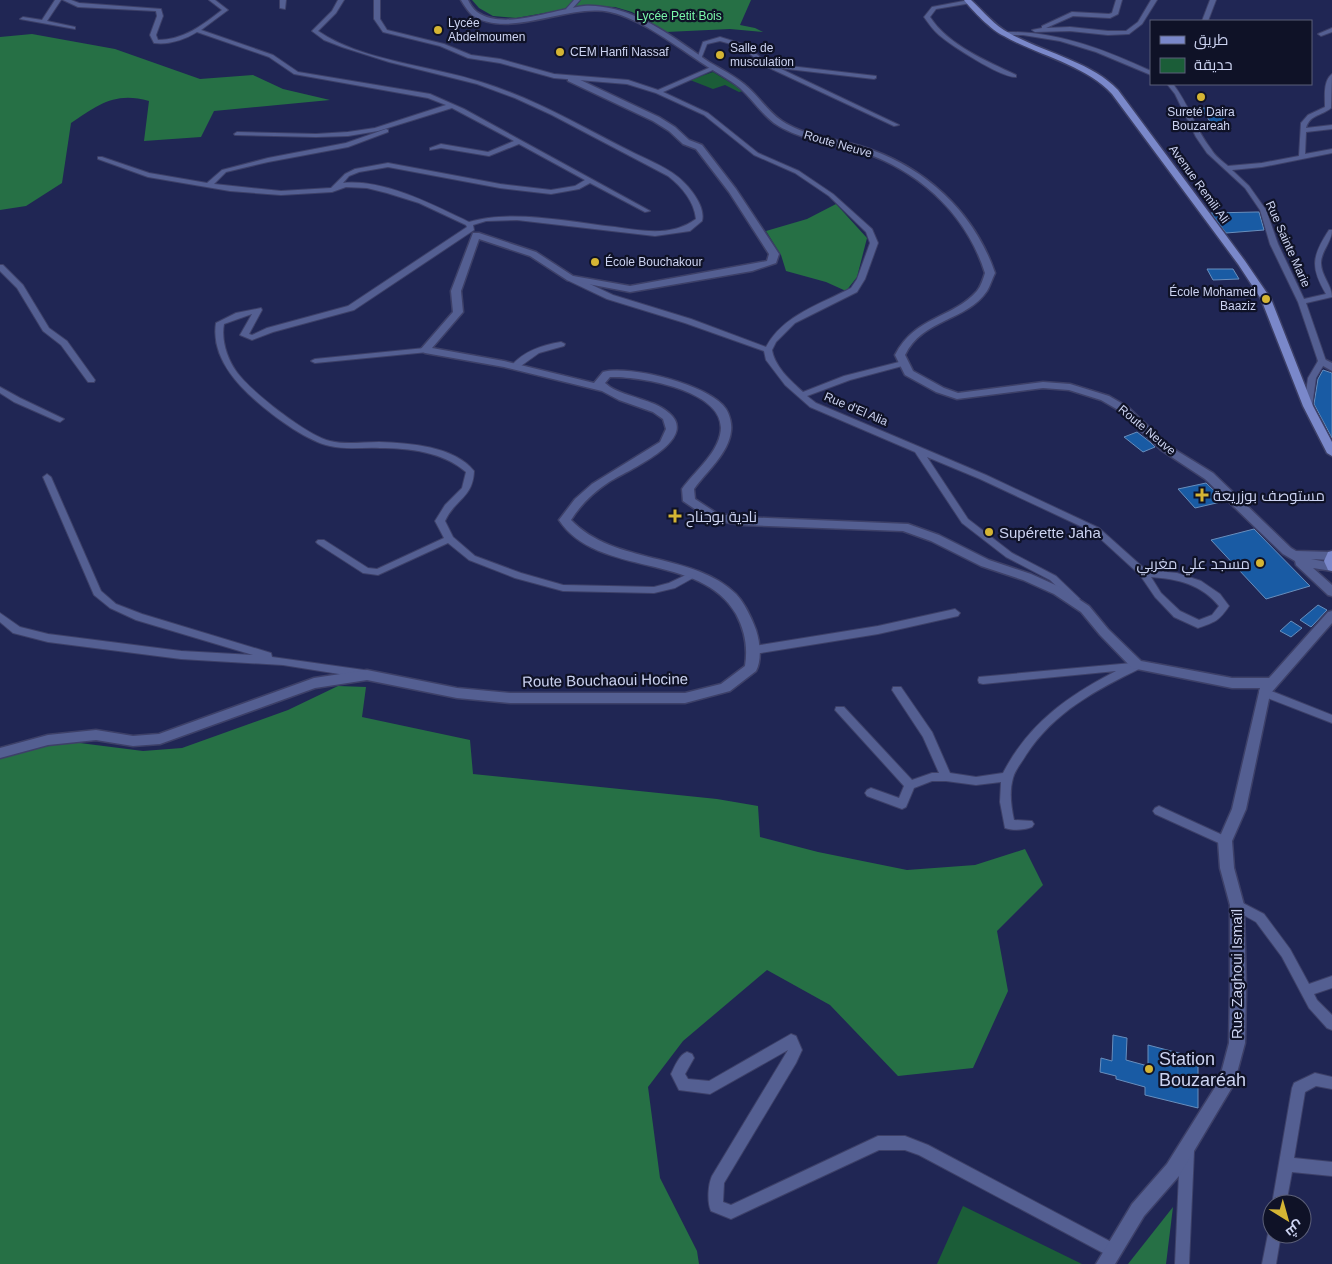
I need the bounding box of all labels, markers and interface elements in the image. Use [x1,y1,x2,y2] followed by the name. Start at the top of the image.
[636,9,722,23] park label: Lycée Petit Bois
[448,16,525,44] place label: Lycée Abdelmoumen
[1150,20,1312,85] legend
[432,24,444,36] marker: Lycée Abdelmoumen
[1194,31,1228,50] text: طريق
[730,41,794,69] place label: Salle de musculation
[570,45,669,59] place label: CEM Hanfi Nassaf
[554,46,566,58] marker: CEM Hanfi Nassaf
[714,49,726,61] marker: Salle de musculation
[1194,56,1233,73] text: حديقة
[1195,91,1207,103] marker: Sureté Daira Bouzareah
[1167,105,1235,133] place label: Sureté Daira Bouzareah
[802,128,874,160] street label: Route Neuve
[1166,142,1232,226] street label: Avenue Remili Ali
[1263,199,1313,289] street label: Rue Sainte Marie
[605,254,702,269] place label: École Bouchakour
[589,256,601,268] marker: École Bouchakour
[1169,284,1256,313] place label: École Mohamed Baaziz
[1260,293,1272,305] marker: École Mohamed Baaziz
[822,389,890,429] street label: Rue d'El Alia
[1116,402,1179,458] street label: Route Neuve
[1213,487,1325,505] place label: مستوصف بوزريعة
[1195,488,1209,502] marker: مستوصف بوزريعة
[686,508,757,528] place label: نادية بوجناح
[668,509,682,523] marker: نادية بوجناح
[999,524,1101,541] place label: Supérette Jaha
[983,526,995,538] marker: Supérette Jaha
[1136,555,1250,576] place label: مسجد علي مغربي
[1254,557,1266,569] marker: مسجد علي مغربي
[522,670,688,690] street label: Route Bouchaoui Hocine
[1228,909,1245,1039] street label: Rue Zaghoui Ismaïl
[1159,1049,1246,1090] place label: Station Bouzaréah
[1143,1063,1155,1075] marker: Station Bouzaréah
[1262,1194,1312,1244] north arrow
[1282,1217,1307,1241] text: ش

